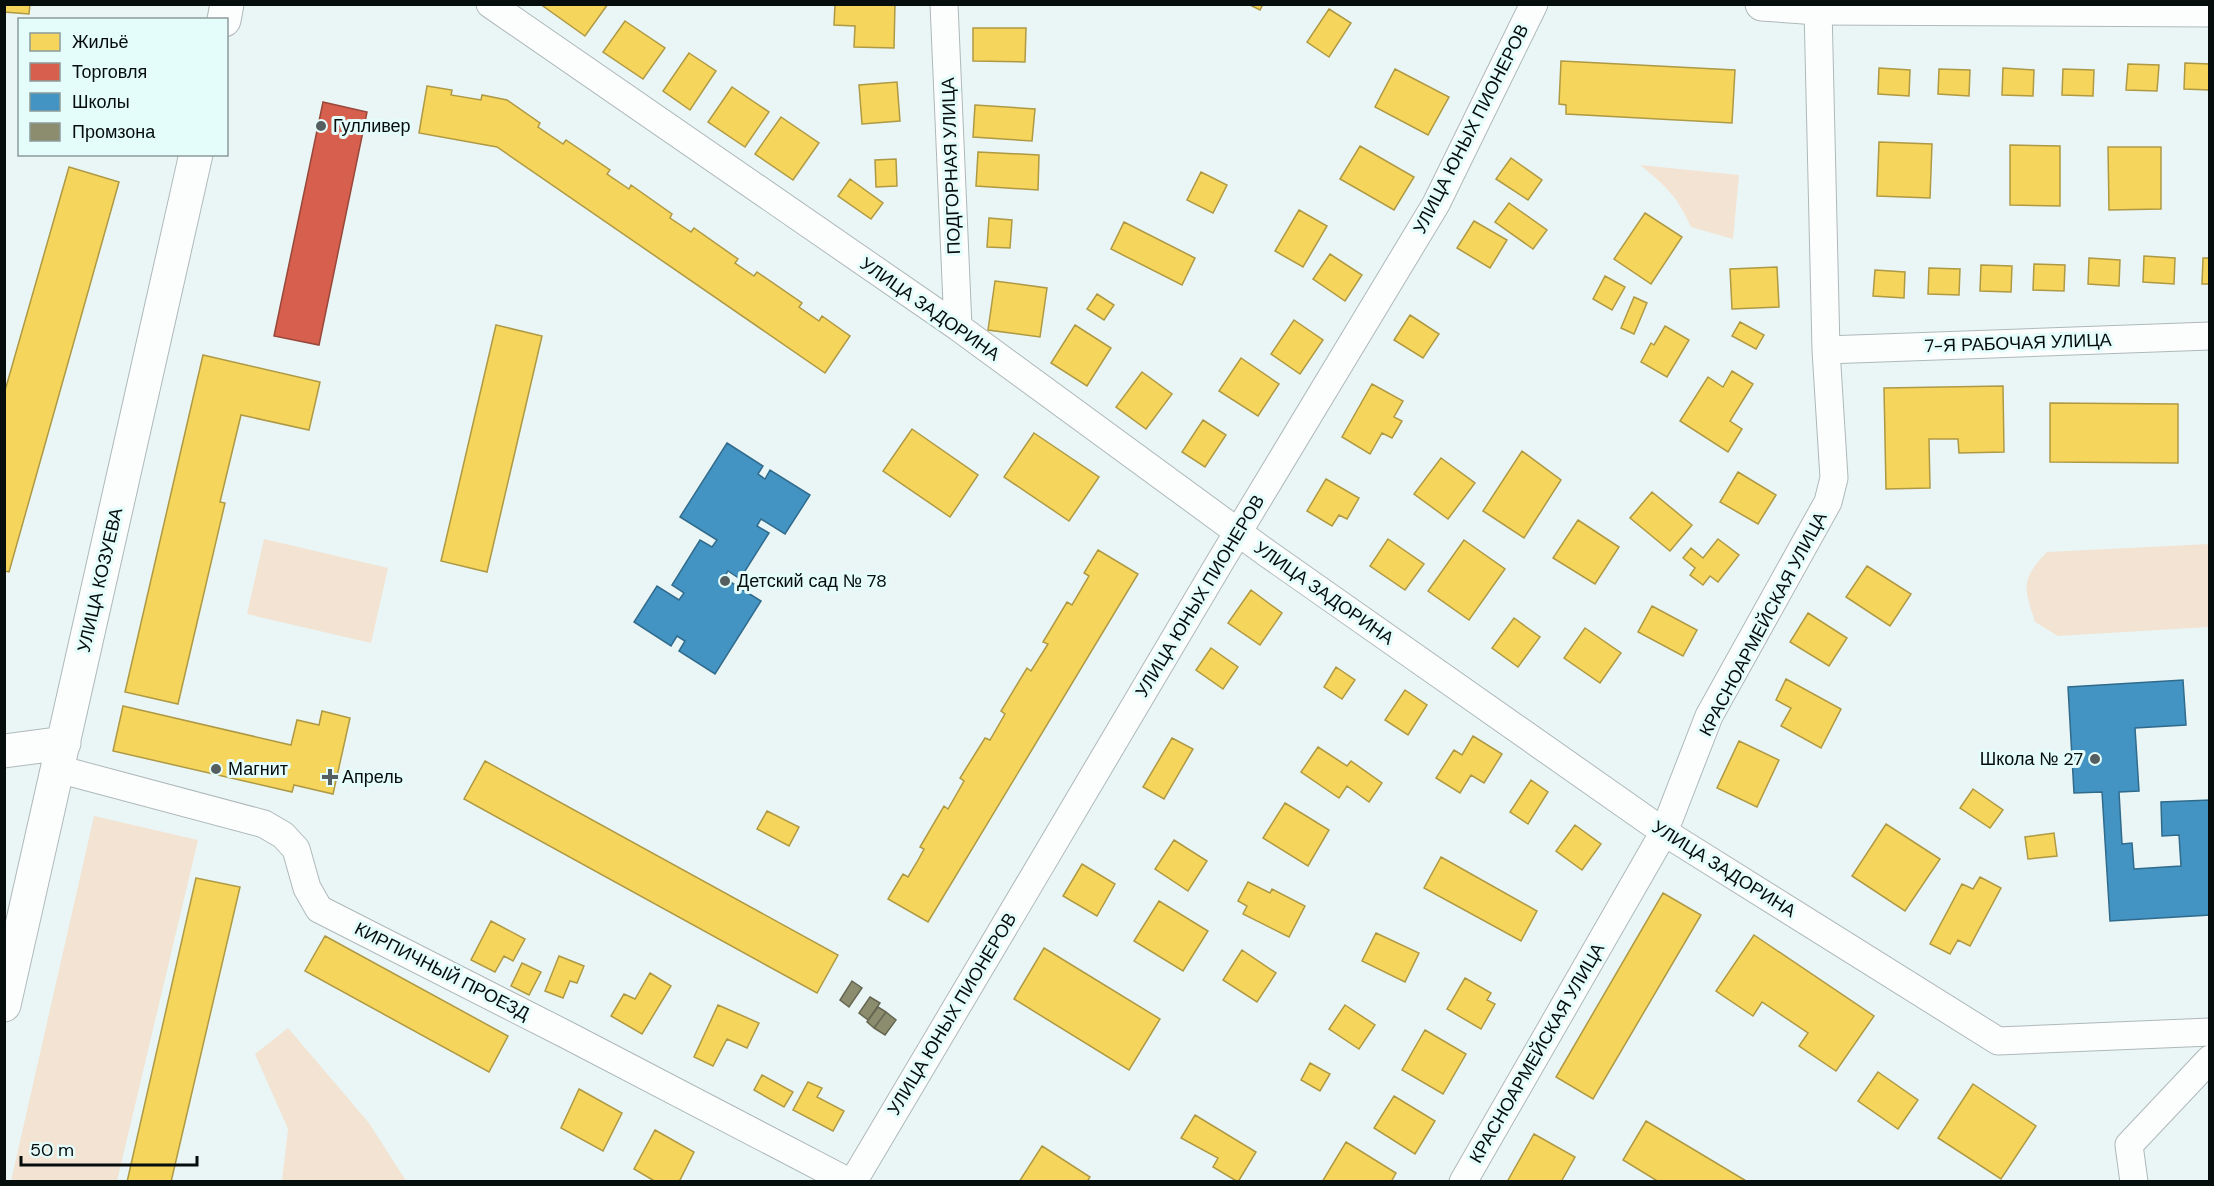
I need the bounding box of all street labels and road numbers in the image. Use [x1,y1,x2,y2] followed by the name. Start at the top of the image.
[1408,20,1534,238] street label: УЛИЦА ЮНЫХ ПИОНЕРОВ
[936,77,966,255] street label: ПОДГОРНАЯ УЛИЦА
[855,252,1005,366] street label: УЛИЦА ЗАДОРИНА
[1924,328,2112,358] street label: 7-Я РАБОЧАЯ УЛИЦА
[1130,490,1270,702] street label: УЛИЦА ЮНЫХ ПИОНЕРОВ
[72,505,128,655] street label: УЛИЦА КОЗУЕВА
[1694,508,1832,740] street label: КРАСНОАРМЕЙСКАЯ УЛИЦА
[1249,536,1399,650] street label: УЛИЦА ЗАДОРИНА
[1648,815,1800,923] street label: УЛИЦА ЗАДОРИНА
[882,908,1022,1120] street label: УЛИЦА ЮНЫХ ПИОНЕРОВ
[350,916,534,1026] street label: КИРПИЧНЫЙ ПРОЕЗД
[1464,939,1610,1167] street label: КРАСНОАРМЕЙСКАЯ УЛИЦА

